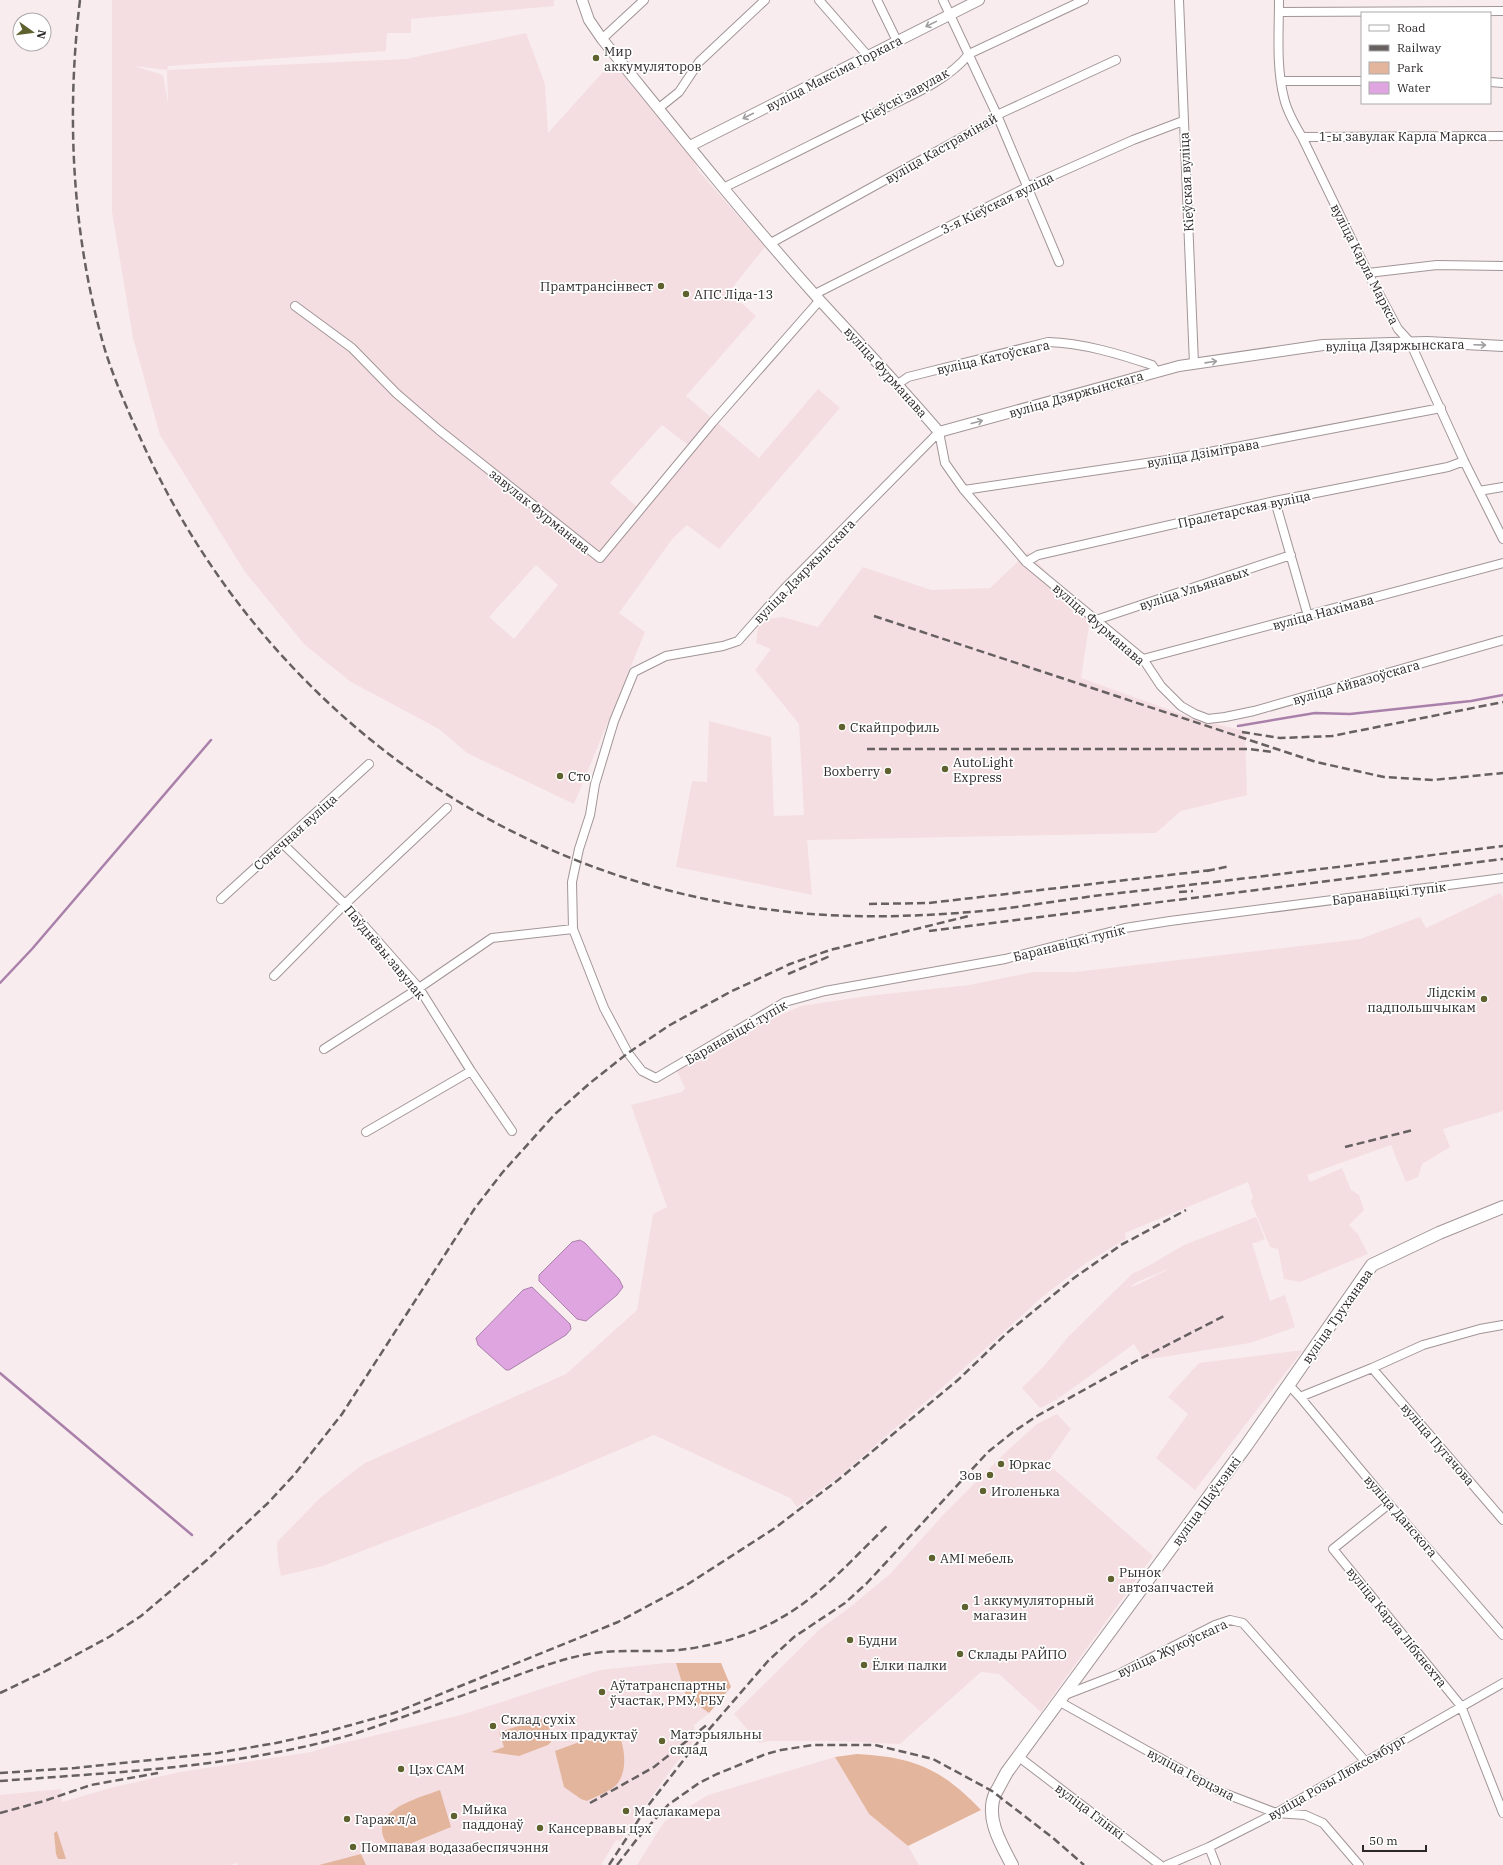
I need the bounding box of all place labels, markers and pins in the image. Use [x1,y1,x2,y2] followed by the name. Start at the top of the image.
[604,43,702,75] place label: Мир аккумуляторов
[591,53,601,63] marker: Мир аккумуляторов
[540,278,653,295] place label: Прамтрансінвест
[656,281,666,291] marker: Прамтрансінвест
[694,286,773,303] place label: АПС Ліда-13
[681,289,691,299] marker: АПС Ліда-13
[850,719,939,736] place label: Скайпрофиль
[837,722,847,732] marker: Скайпрофиль
[953,754,1014,786] place label: AutoLight Express
[823,763,880,780] place label: Boxberry
[940,764,950,774] marker: AutoLight Express
[883,766,893,776] marker: Boxberry
[568,768,591,785] place label: Сто
[555,771,565,781] marker: Сто
[1367,984,1476,1016] place label: Лідскім падпольшчыкам
[1479,994,1489,1004] marker: Лідскім падпольшчыкам
[1009,1456,1051,1473] place label: Юркас
[996,1459,1006,1469] marker: Юркас
[960,1467,982,1484] place label: Зов
[985,1470,995,1480] marker: Зов
[991,1483,1060,1500] place label: Иголенька
[978,1486,988,1496] marker: Иголенька
[940,1550,1014,1567] place label: AMI мебель
[927,1553,937,1563] marker: AMI мебель
[1119,1564,1214,1596] place label: Рынок автозапчастей
[1106,1574,1116,1584] marker: Рынок автозапчастей
[973,1592,1094,1624] place label: 1 аккумуляторный магазин
[960,1602,970,1612] marker: 1 аккумуляторный магазин
[858,1632,897,1649] place label: Будни
[845,1635,855,1645] marker: Будни
[968,1646,1067,1663] place label: Склады РАЙПО
[955,1649,965,1659] marker: Склады РАЙПО
[872,1657,947,1674] place label: Ёлки палки
[859,1660,869,1670] marker: Ёлки палки
[610,1677,726,1709] place label: Аўтатранспартны ўчастак, РМУ, РБУ
[597,1687,607,1697] marker: Аўтатранспартны ўчастак, РМУ, РБУ
[501,1711,638,1743] place label: Склад сухіх малочных прадуктаў
[488,1721,498,1731] marker: Склад сухіх малочных прадуктаў
[670,1726,762,1758] place label: Матэрыяльны склад
[657,1736,667,1746] marker: Матэрыяльны склад
[409,1761,465,1778] place label: Цэх САМ
[396,1764,406,1774] marker: Цэх САМ
[462,1801,524,1833] place label: Мыйка паддонаў
[634,1803,721,1820] place label: Маслакамера
[621,1806,631,1816] marker: Маслакамера
[355,1811,417,1828] place label: Гараж л/а
[449,1811,459,1821] marker: Мыйка паддонаў
[342,1814,352,1824] marker: Гараж л/а
[548,1820,652,1837] place label: Кансервавы цэх
[535,1823,545,1833] marker: Кансервавы цэх
[361,1839,549,1856] place label: Помпавая водазабеспячэння
[348,1842,358,1852] marker: Помпавая водазабеспячэння

